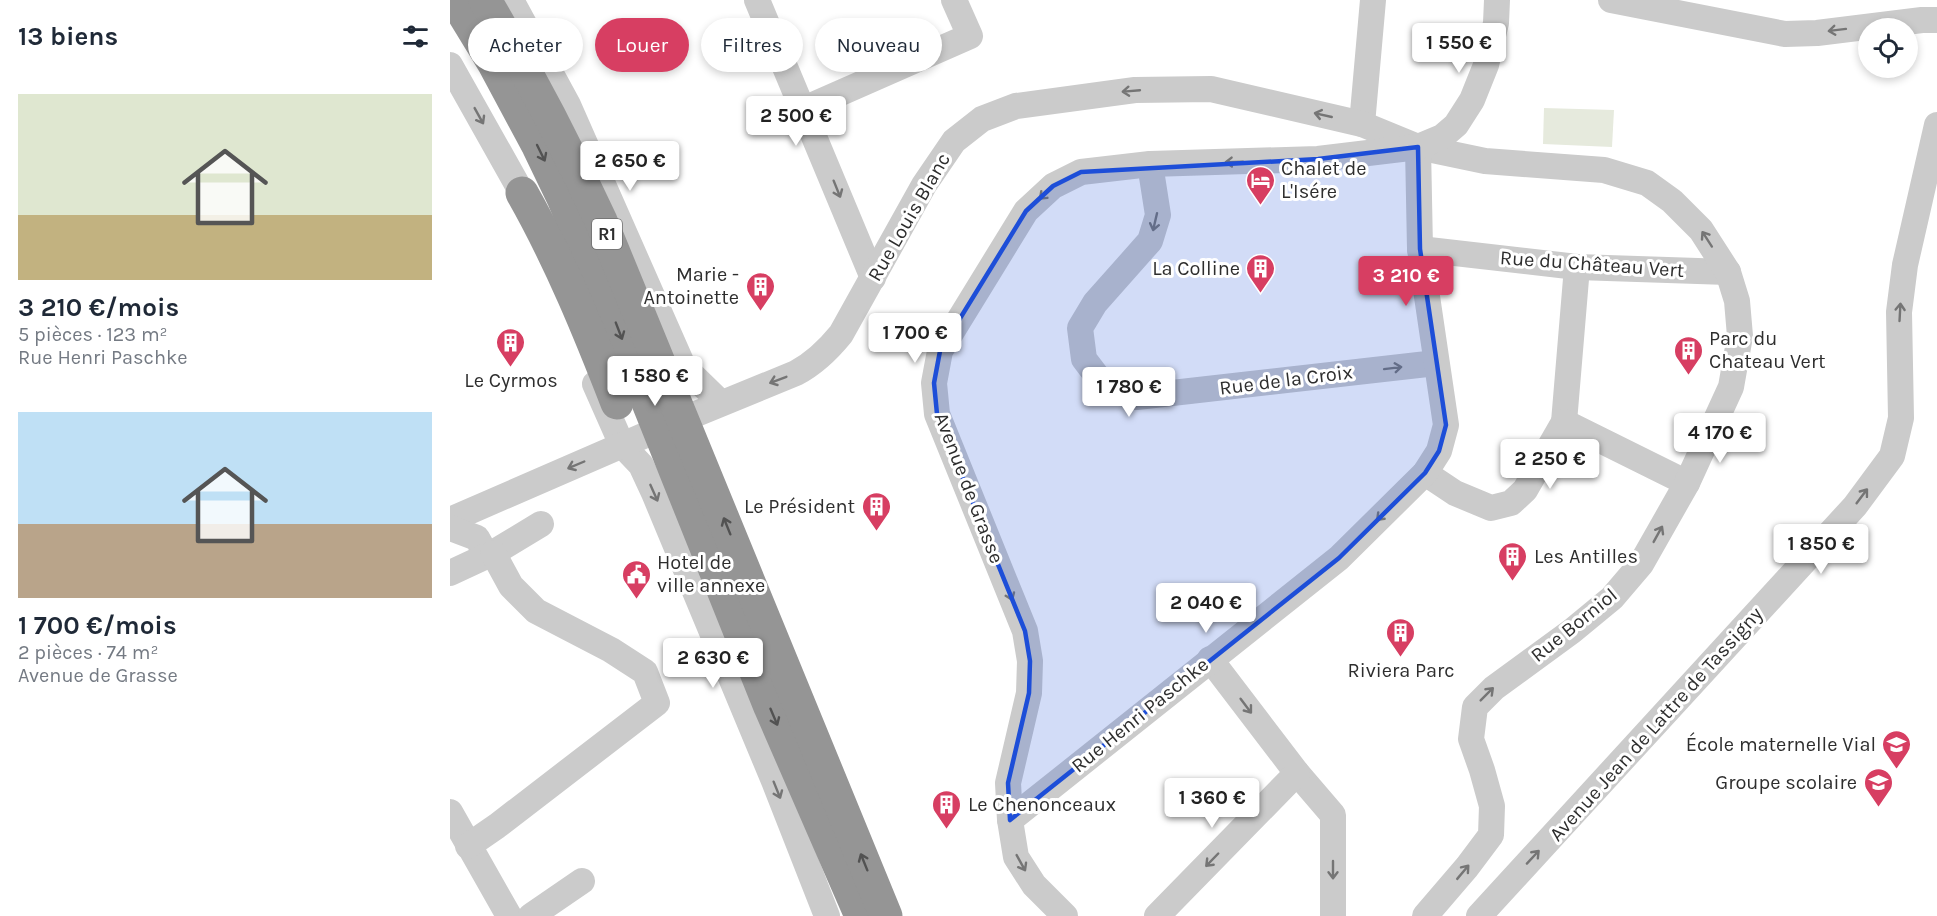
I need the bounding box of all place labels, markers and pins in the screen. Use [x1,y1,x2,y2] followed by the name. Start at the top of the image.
[1404,23,1514,74] pin: 1 550 €
[741,96,851,147] pin: 2 500 €
[575,141,685,192] pin: 2 650 €
[1281,157,1367,203] place label: Chalet de L'Isére
[1244,164,1276,206] hotel icon: Chalet de L'Isére
[1245,252,1277,294] building icon: La Colline
[1351,256,1461,307] pin: 3 210 €
[1152,257,1240,280] place label: La Colline
[643,263,739,309] place label: Marie - Antoinette
[744,270,776,312] building icon: Marie - Antoinette
[860,313,970,364] pin: 1 700 €
[495,326,527,368] building icon: Le Cyrmos
[1709,327,1826,373] place label: Parc du Chateau Vert
[1672,334,1704,376] building icon: Parc du Chateau Vert
[600,356,710,407] pin: 1 580 €
[1074,367,1184,418] pin: 1 780 €
[464,369,558,392] place label: Le Cyrmos
[1665,413,1775,464] pin: 4 170 €
[1495,439,1605,490] pin: 2 250 €
[860,490,892,532] building icon: Le Président
[744,495,855,518] place label: Le Président
[1766,524,1876,575] pin: 1 850 €
[1497,540,1529,582] building icon: Les Antilles
[1534,545,1638,568] place label: Les Antilles
[657,551,765,597] place label: Hotel de ville annexe
[620,558,652,600] public building icon: Hotel de ville annexe
[1151,583,1261,634] pin: 2 040 €
[1385,616,1417,658] building icon: Riviera Parc
[658,638,768,689] pin: 2 630 €
[1347,659,1455,682] place label: Riviera Parc
[1881,728,1913,770] school or university icon: École maternelle Vial
[1686,732,1876,756] place label: École maternelle Vial
[1862,766,1894,808] school or university icon: Groupe scolaire
[1715,771,1857,794] place label: Groupe scolaire
[1157,778,1267,829] pin: 1 360 €
[931,788,963,830] building icon: Le Chenonceaux
[968,793,1116,816] place label: Le Chenonceaux

